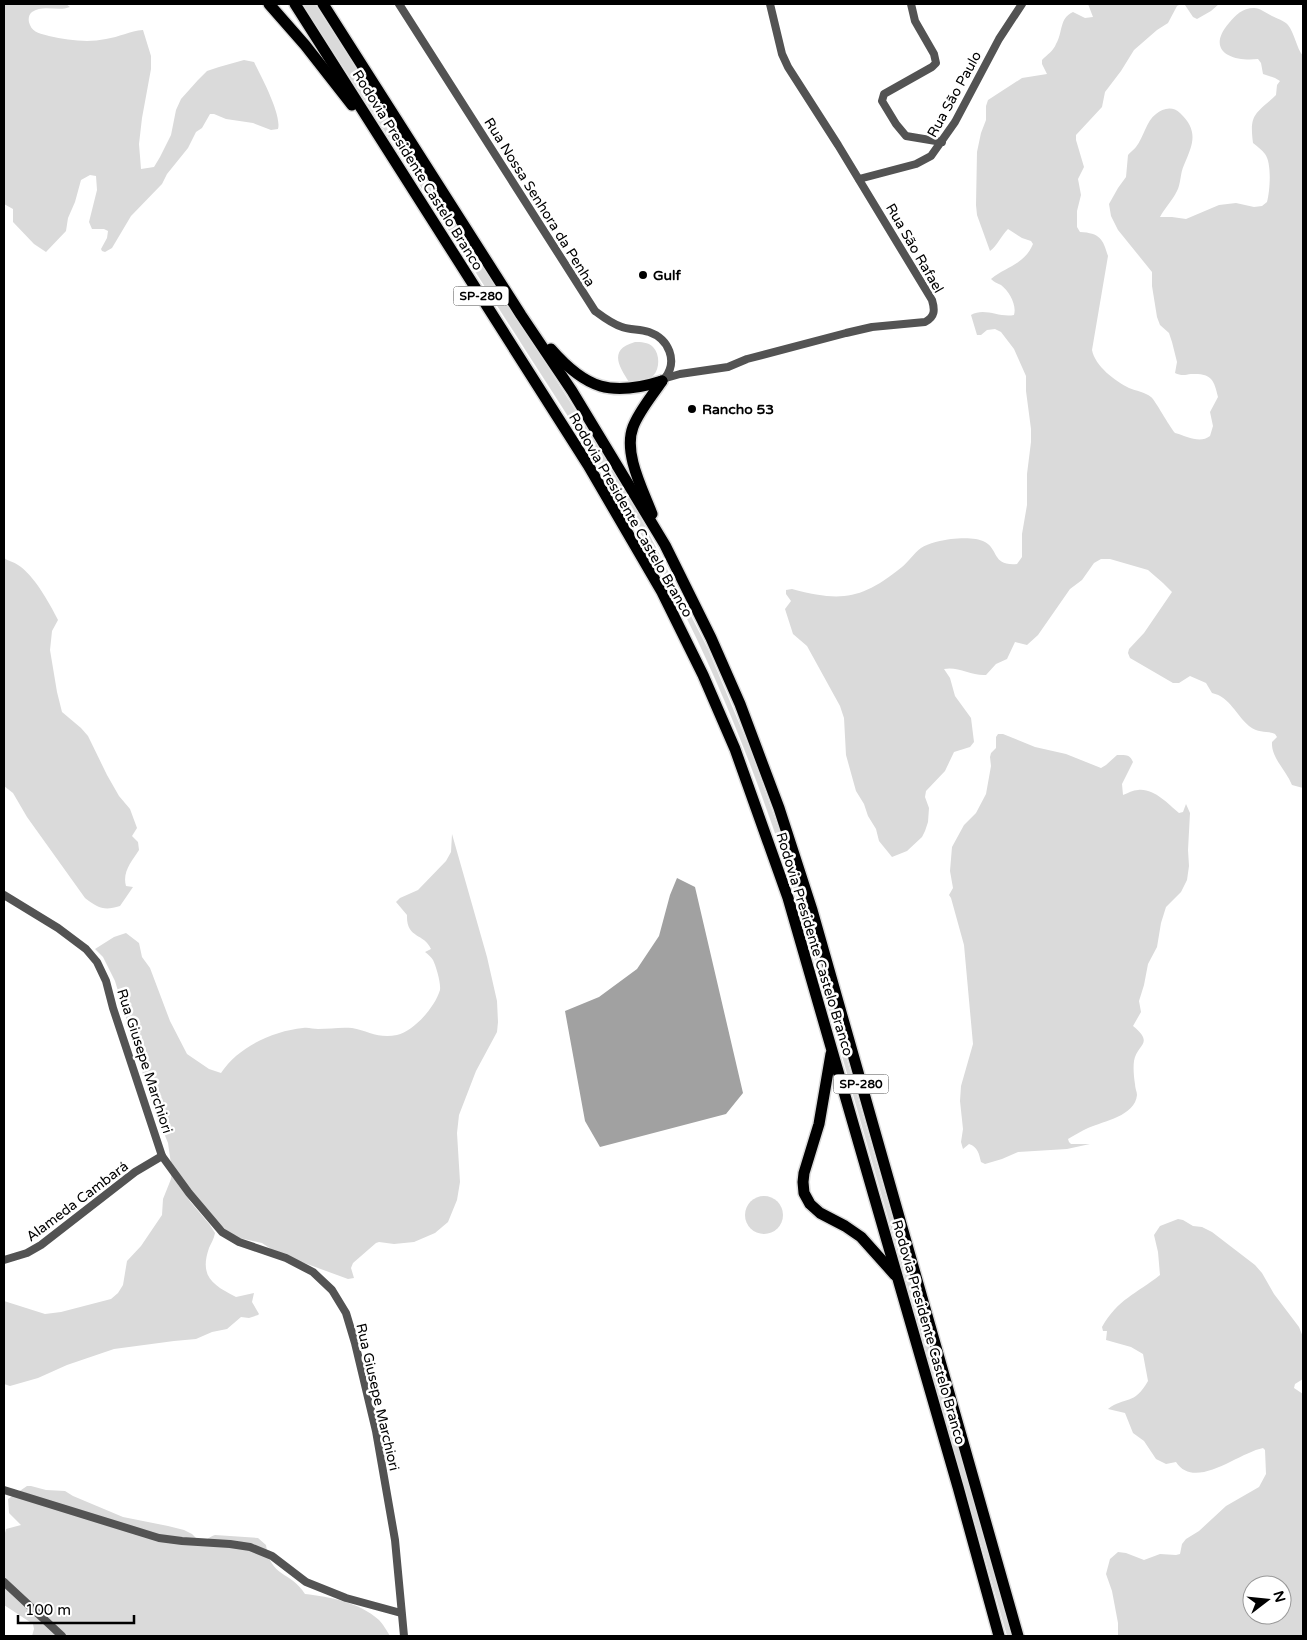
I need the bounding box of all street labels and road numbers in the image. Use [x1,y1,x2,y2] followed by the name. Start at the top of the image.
[924,48,985,140] street label: Rua São Paulo
[349,67,487,274] street label: Rodovia Presidente Castelo Branco
[480,115,599,290] street label: Rua Nossa Senhora da Penha
[882,200,947,296] street label: Rua São Rafael
[454,286,508,306] road number: SP-280
[565,410,696,620] street label: Rodovia Presidente Castelo Branco
[772,830,857,1058] street label: Rodovia Presidente Castelo Branco
[113,987,176,1136] street label: Rua Giusepe Marchiori
[834,1074,888,1094] road number: SP-280
[23,1158,132,1245] street label: Alameda Cambará
[888,1218,969,1446] street label: Rodovia Presidente Castelo Branco
[352,1322,403,1473] street label: Rua Giusepe Marchiori

